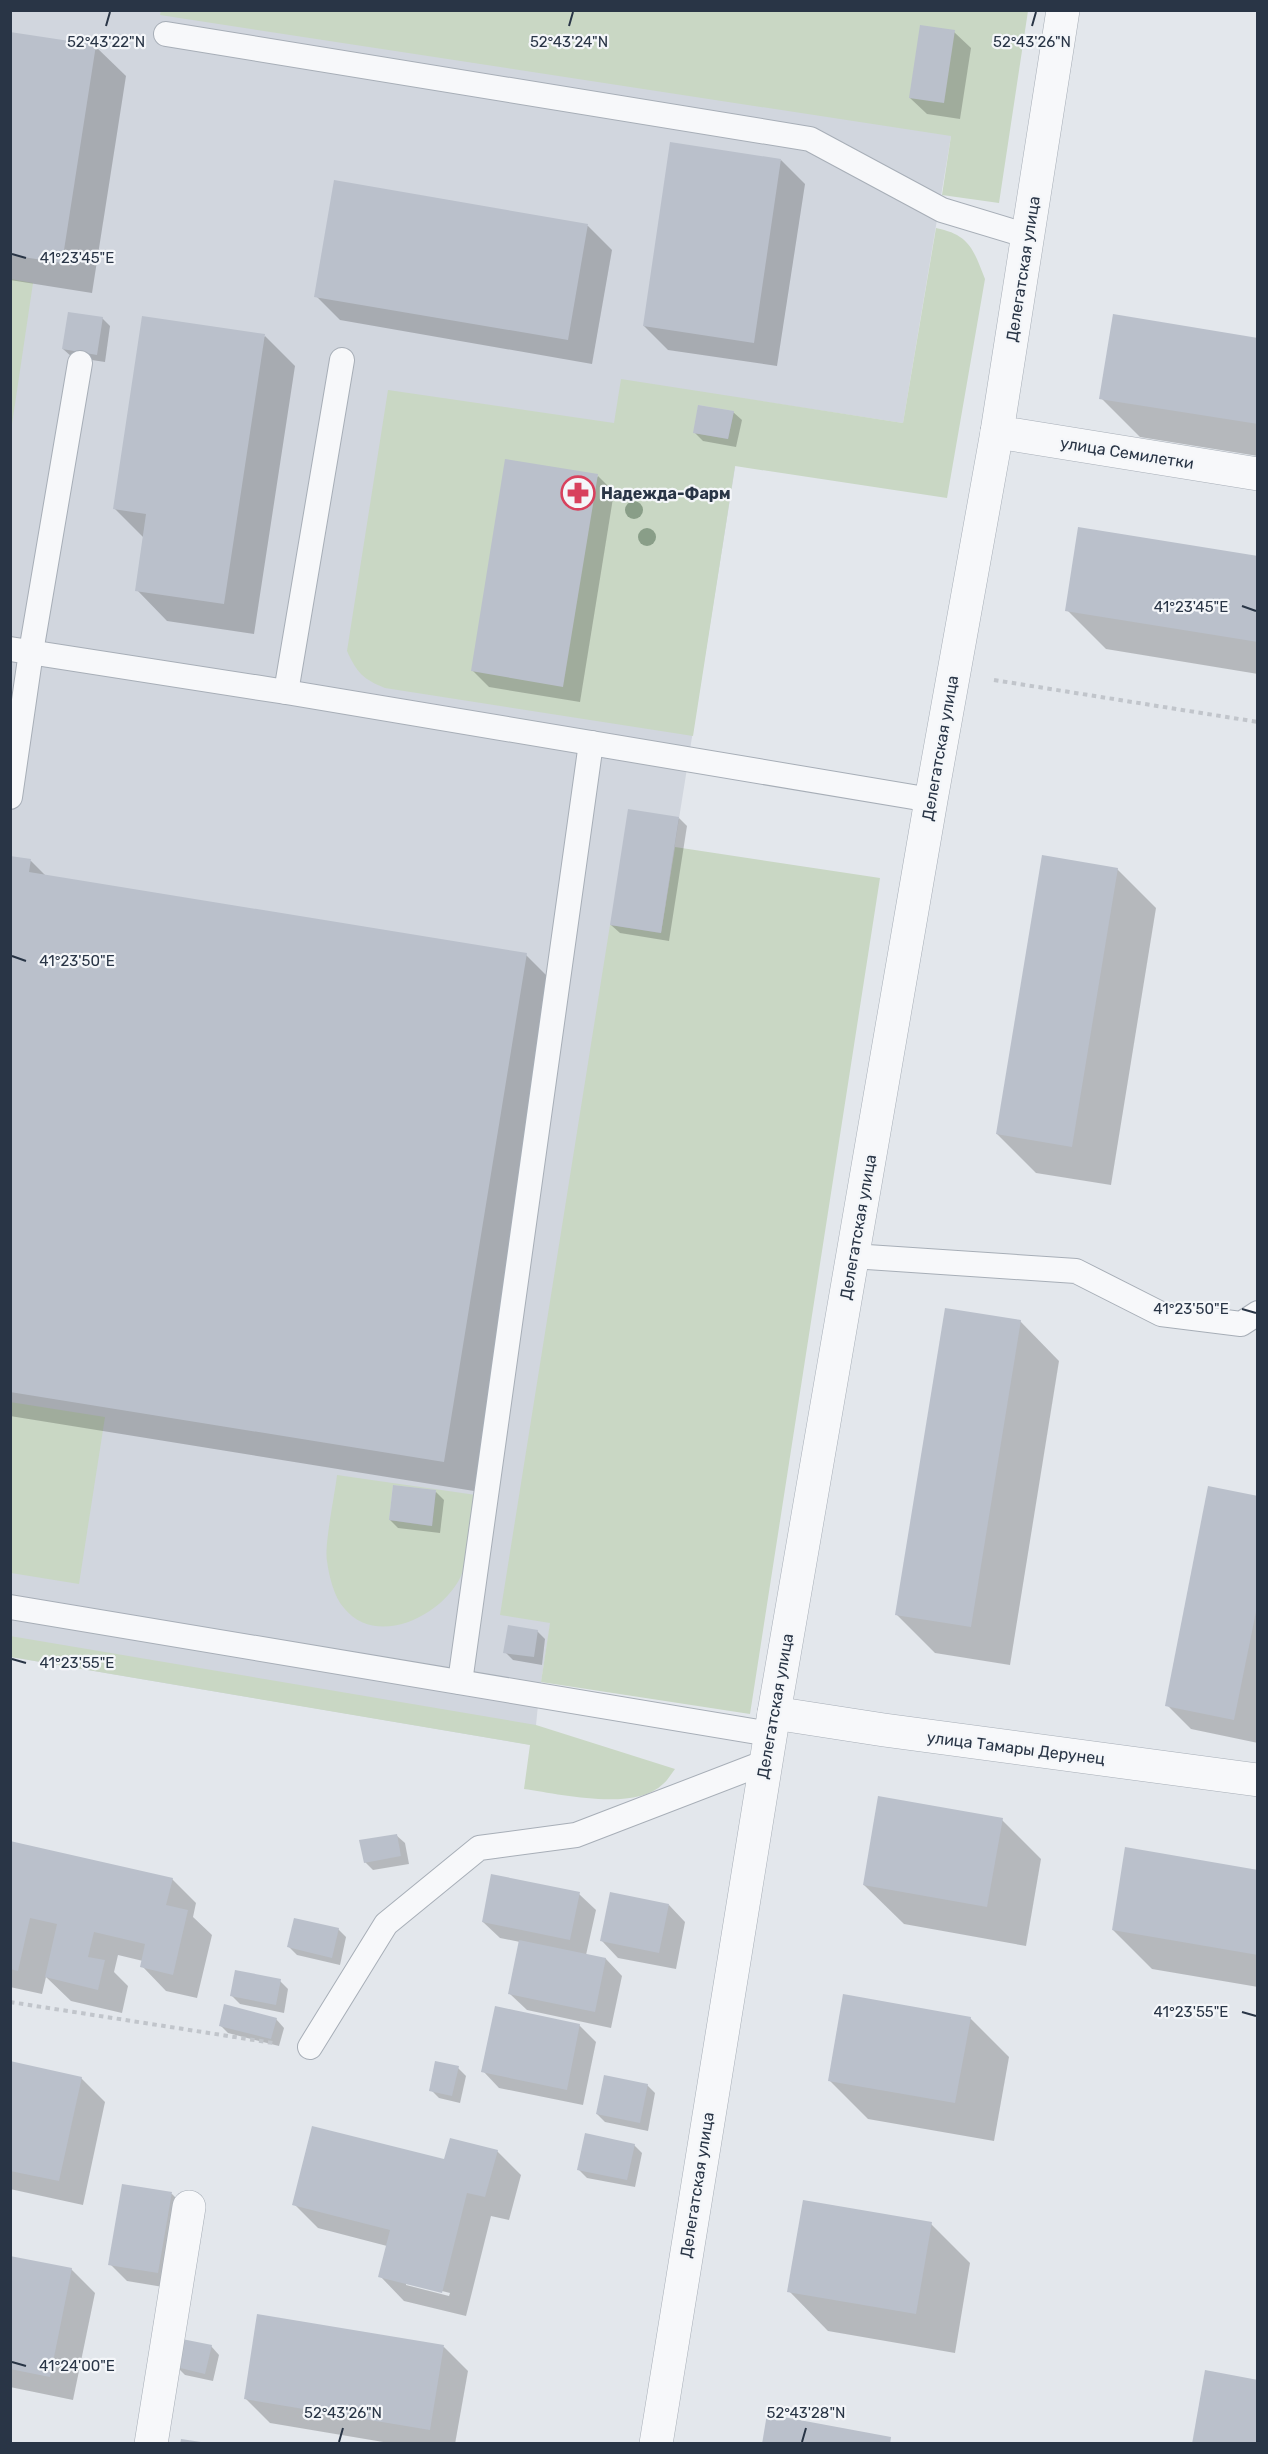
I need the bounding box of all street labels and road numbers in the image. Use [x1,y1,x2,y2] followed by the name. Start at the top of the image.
[1002,195,1044,343] street label: Делегатская улица
[1059,433,1195,473] street label: улица Семилетки
[918,674,962,822] street label: Делегатская улица
[836,1153,880,1301] street label: Делегатская улица
[753,1632,797,1780] street label: Делегатская улица
[926,1728,1106,1768] street label: улица Тамары Дерунец
[676,2111,718,2259] street label: Делегатская улица

